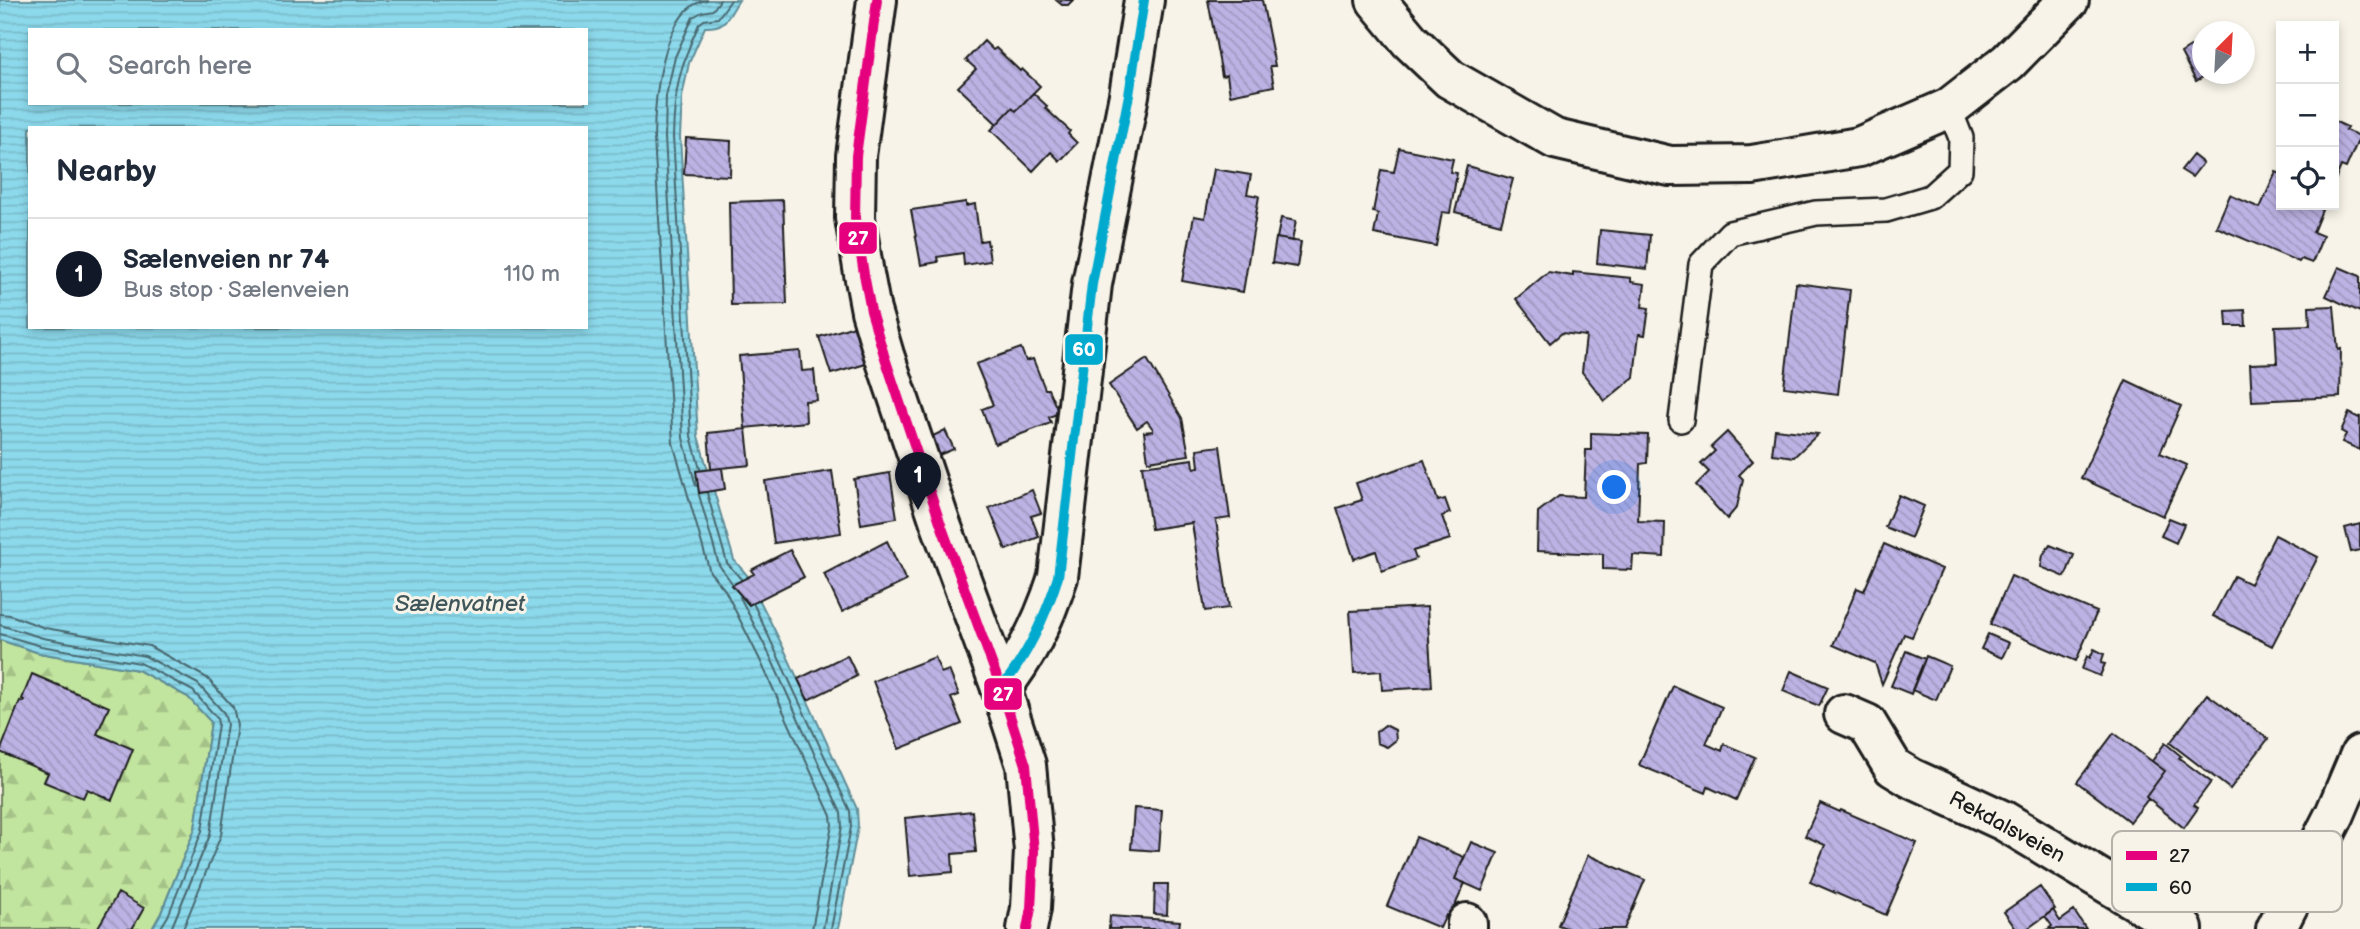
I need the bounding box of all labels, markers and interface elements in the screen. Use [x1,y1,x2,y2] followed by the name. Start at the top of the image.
[2192,21,2255,84] north arrow
[2276,21,2339,210] map controls
[2276,21,2339,84] button: +
[28,28,588,105] search box
[52,48,90,86] icon: search
[108,51,252,82] text: Search here
[2276,84,2339,147] button: −
[2276,147,2339,210] button: locate
[56,154,156,190] text: Nearby
[838,221,878,255] line badge: 27
[847,228,869,251] text: 27
[123,245,329,276] text: Sælenveien nr 74
[74,260,84,288] text: 1
[503,260,560,288] text: 110 m
[123,276,349,304] text: Bus stop · Sælenveien
[1064,333,1104,366] line badge: 60
[1072,339,1096,362] text: 60
[895,452,941,510] pin: 1
[1597,470,1631,504] your location
[395,590,526,618] water label: Sælenvatnet
[983,677,1023,711] line badge: 27
[992,684,1014,707] text: 27
[1945,786,2069,868] street label: Rekdalsveien
[2112,831,2342,912] legend
[2169,845,2190,868] text: 27
[2169,877,2192,900] text: 60

